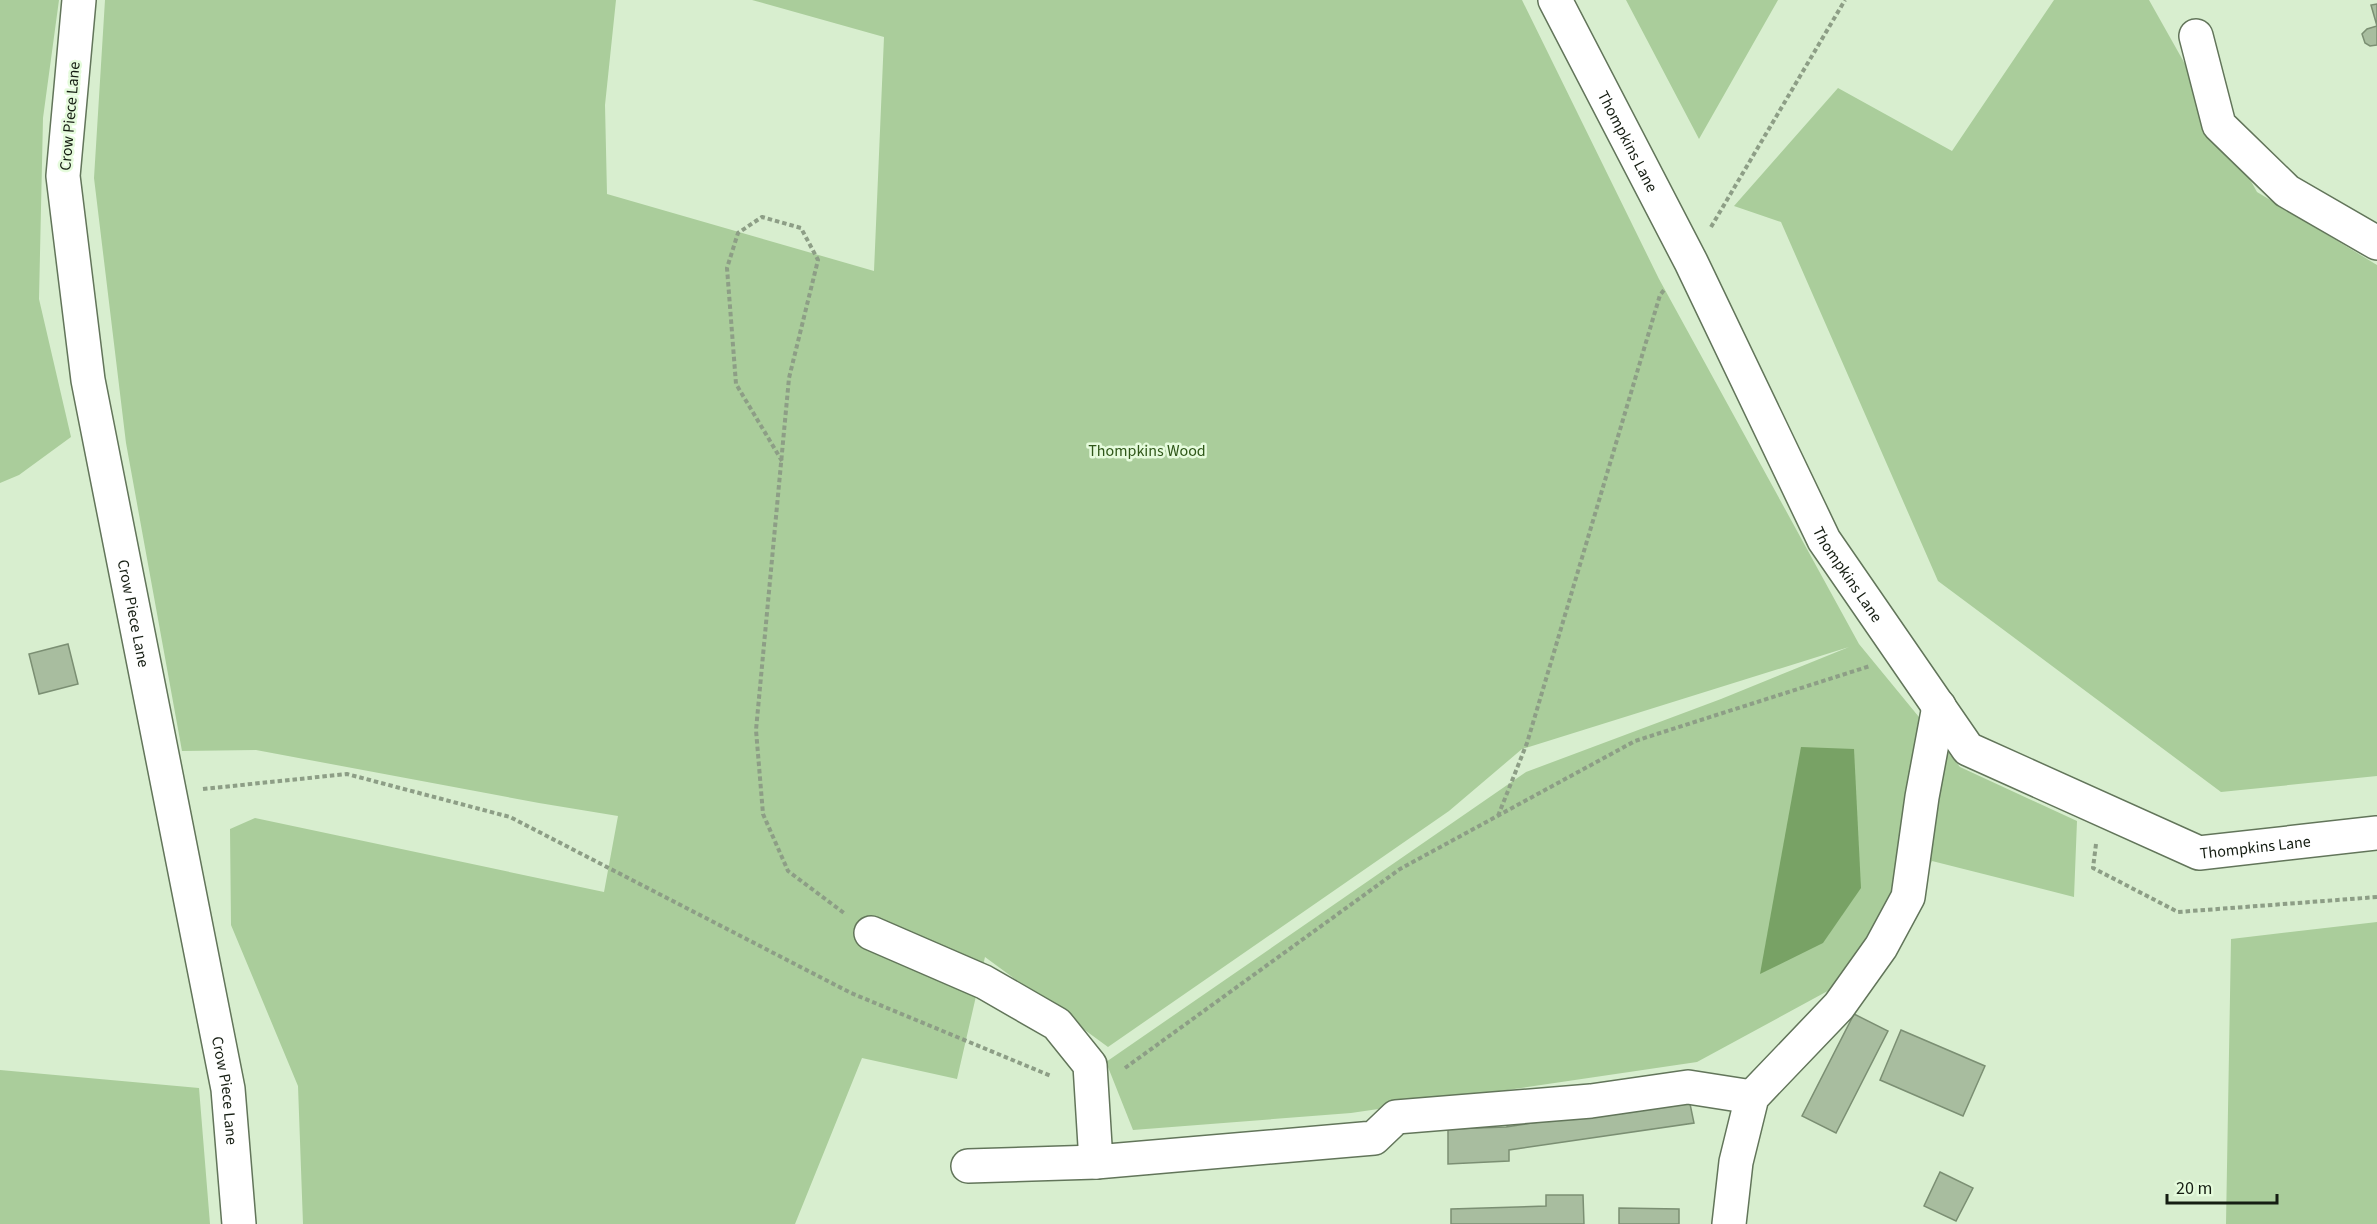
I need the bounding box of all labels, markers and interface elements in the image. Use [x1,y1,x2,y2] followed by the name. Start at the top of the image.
[54,61,86,172] street label: Crow Piece Lane
[1592,87,1663,196] street label: Thompkins Lane
[1088,440,1206,462] park label: Thompkins Wood
[1807,523,1887,627] street label: Thompkins Lane
[112,558,154,669] street label: Crow Piece Lane
[2199,831,2312,865] street label: Thompkins Lane
[206,1034,243,1146] street label: Crow Piece Lane
[2167,1167,2276,1205] scale bar
[2176,1176,2212,1201] text: 20 m

